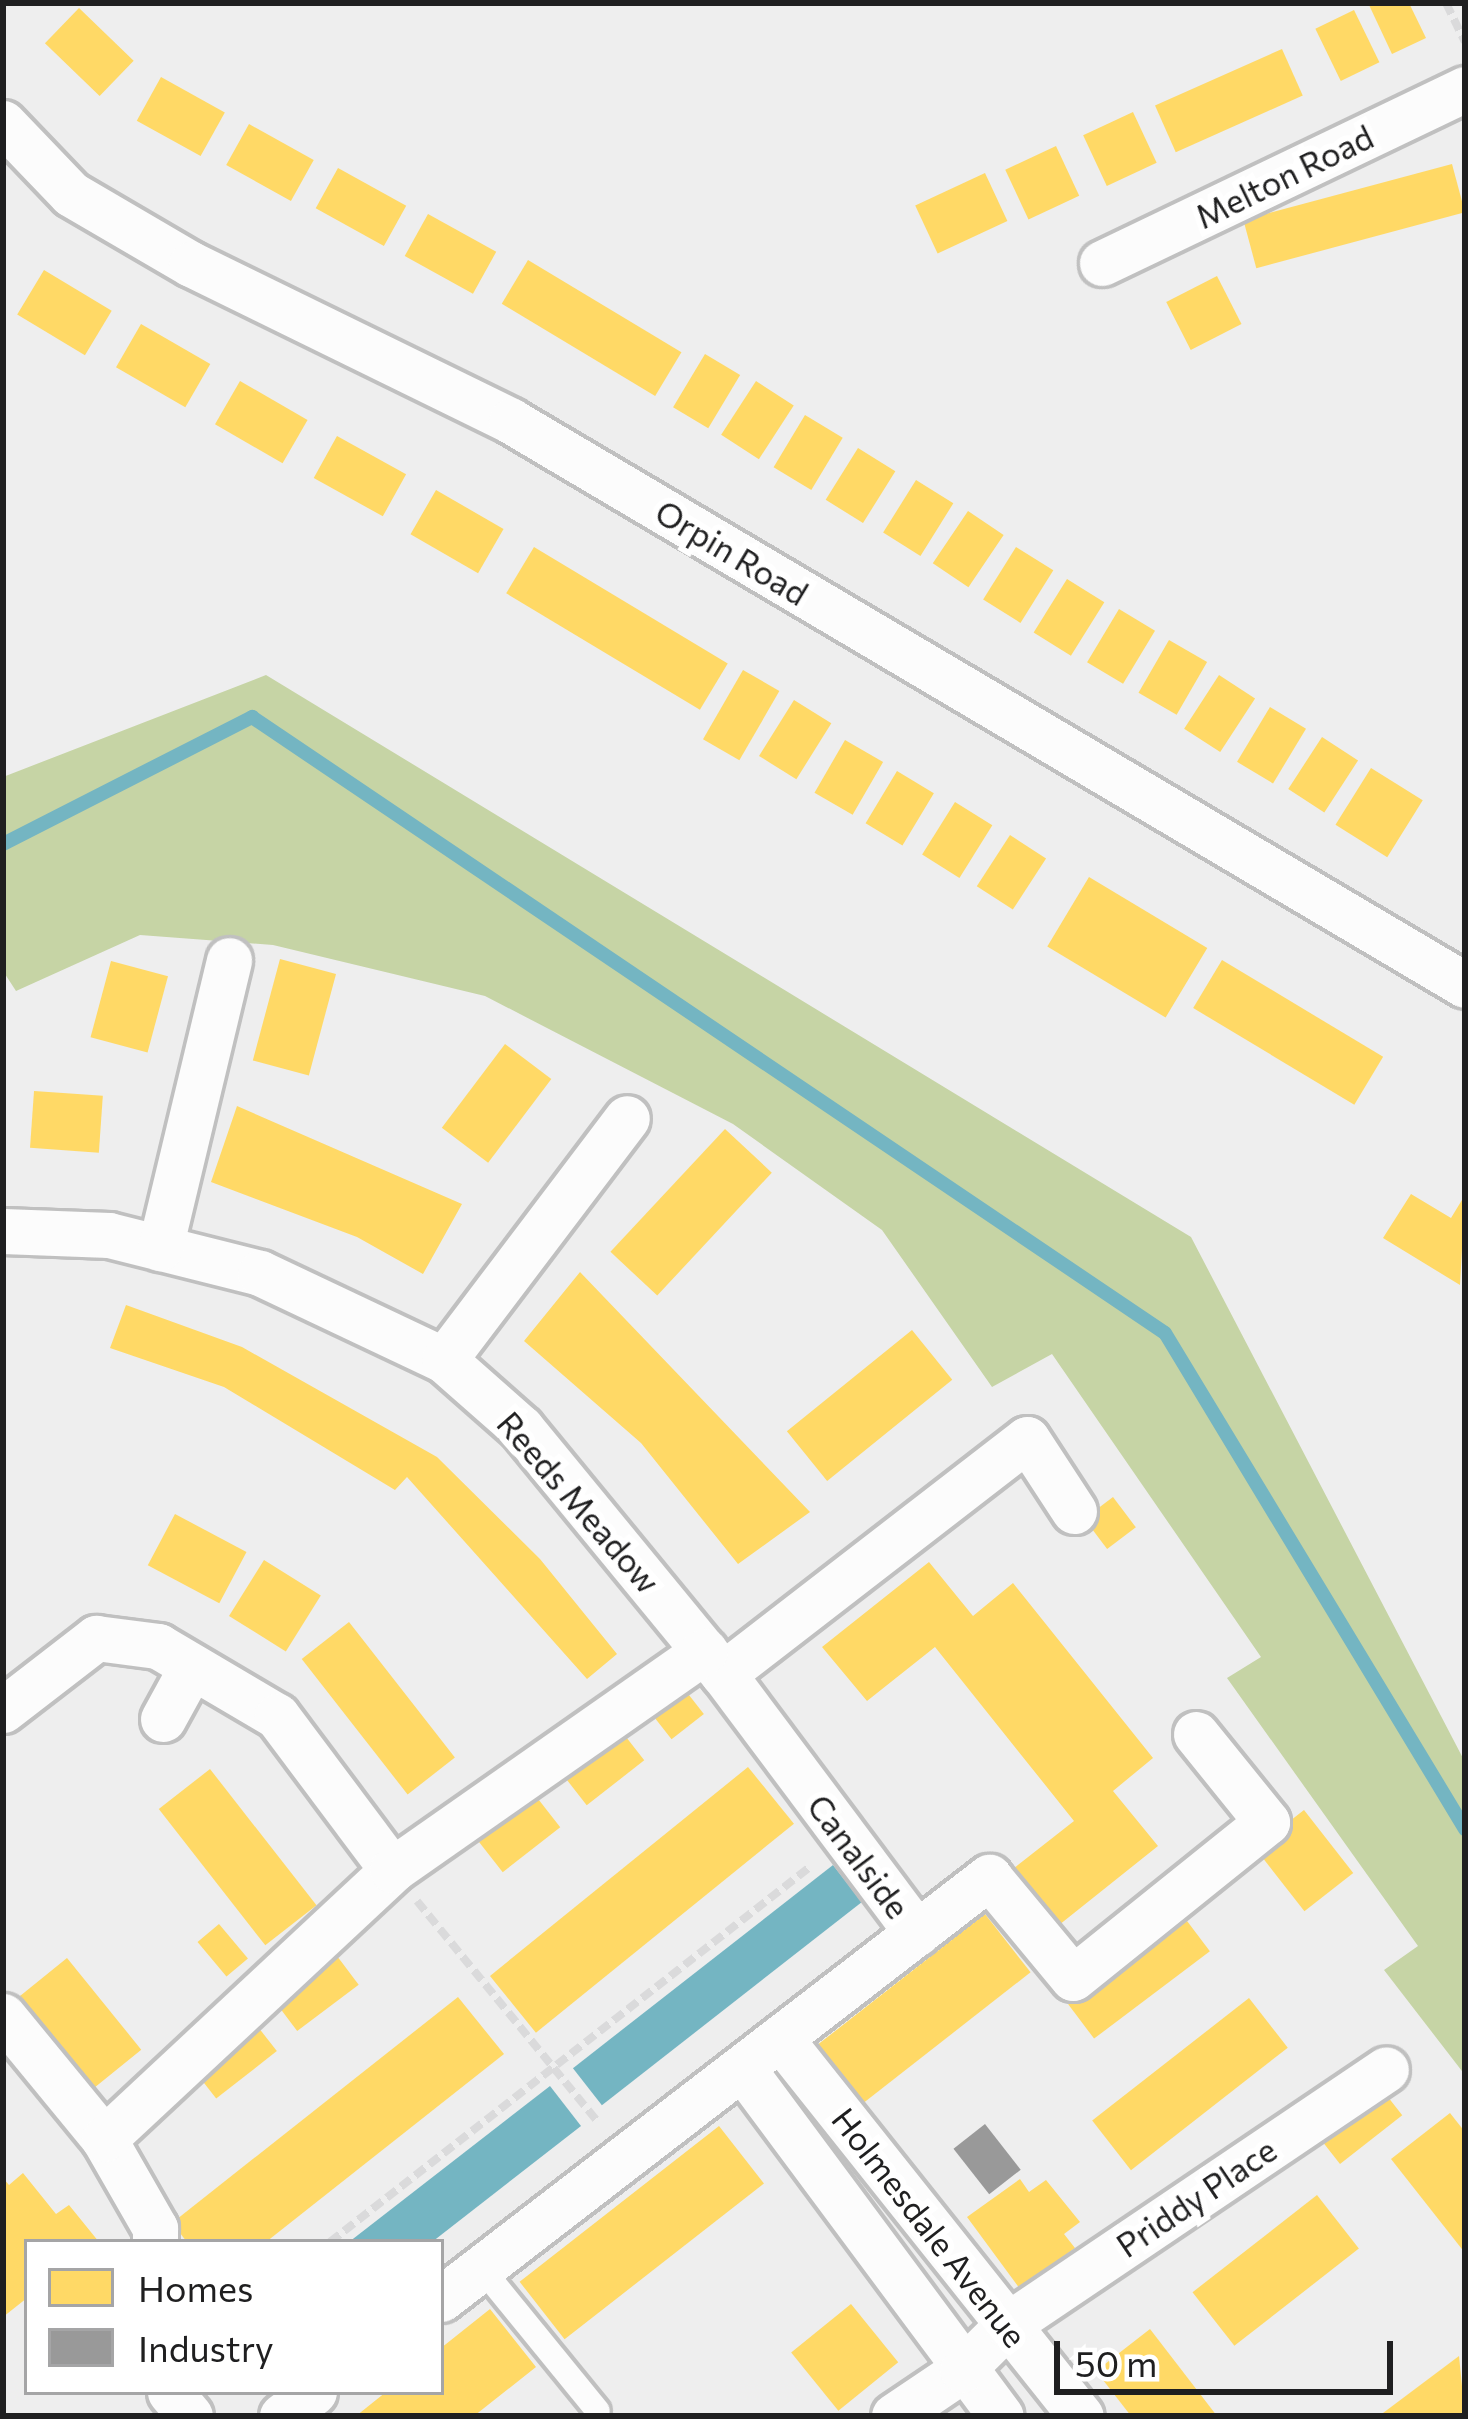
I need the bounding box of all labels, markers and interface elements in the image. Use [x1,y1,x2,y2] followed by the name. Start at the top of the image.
[1189,116,1379,236] street label: Melton Road
[649,491,815,613] street label: Orpin Road
[490,1403,668,1601] street label: Reeds Meadow
[800,1786,918,1926] street label: Canalside
[824,2100,1036,2354] street label: Holmesdale Avenue
[1109,2129,1283,2265] street label: Priddy Place
[24,2239,444,2395] legend
[138,2265,253,2309] text: Homes
[1060,2317,1399,2391] scale bar
[138,2325,274,2369] text: Industry
[1075,2340,1157,2384] text: 50 m

